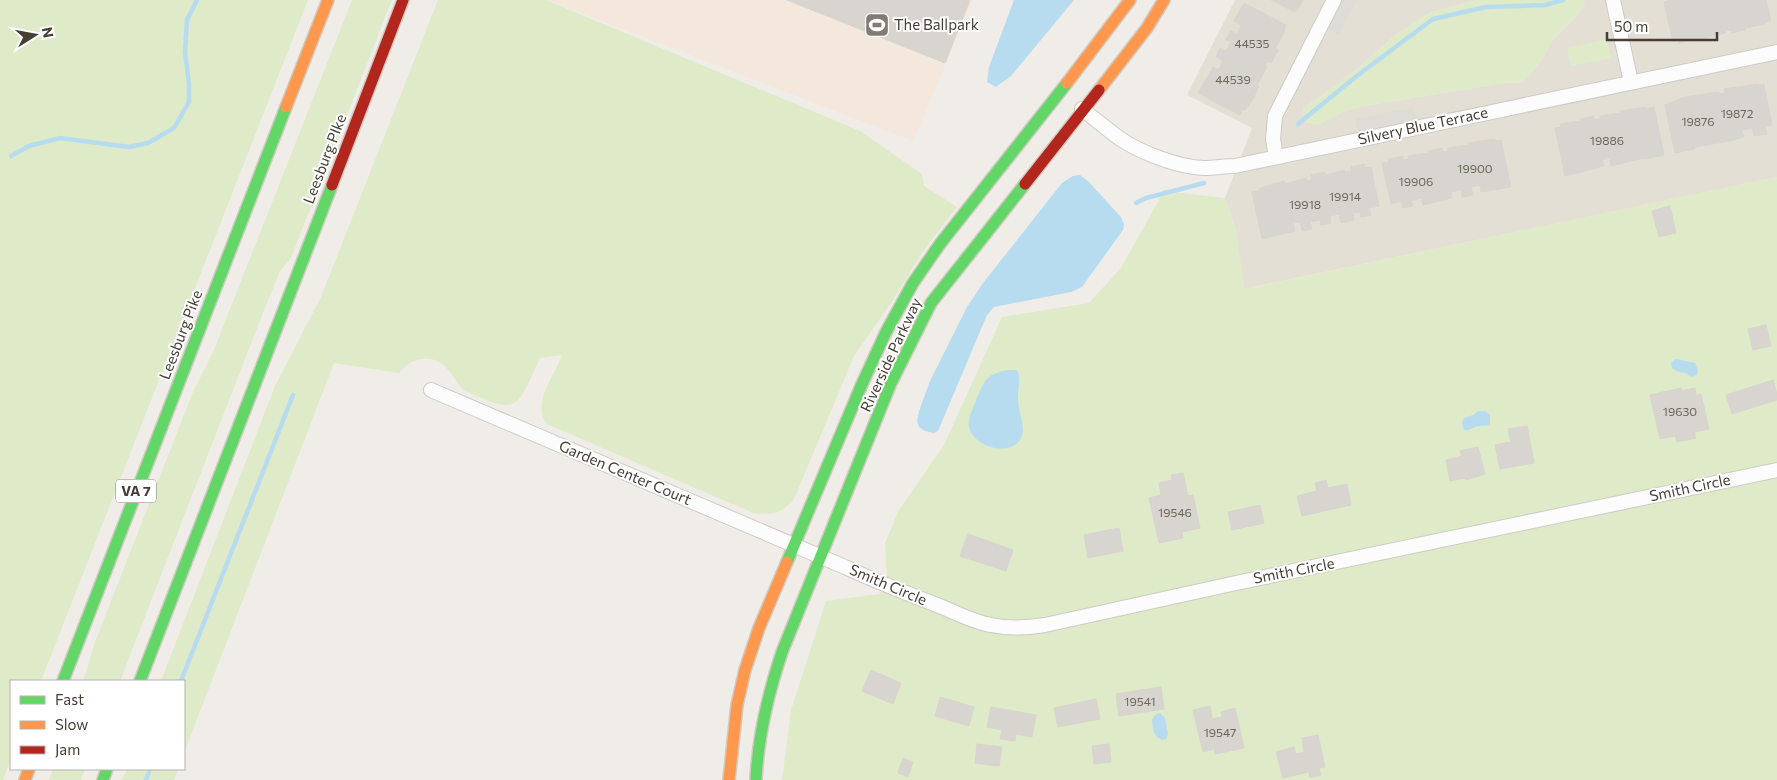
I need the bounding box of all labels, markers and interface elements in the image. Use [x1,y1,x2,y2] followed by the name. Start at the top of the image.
[10,10,60,60] north arrow
[1607,10,1717,42] scale bar
[864,12,890,38] sports icon: The Ballpark
[894,15,979,33] place label: The Ballpark
[1614,17,1648,35] text: 50 m
[39,26,58,39] text: N
[1234,36,1270,50] house number: 44535
[1215,72,1251,86] house number: 44539
[1356,102,1490,148] street label: Silvery Blue Terrace
[1721,106,1754,120] house number: 19872
[299,111,349,206] street label: Leesburg PIke
[1681,114,1715,128] house number: 19876
[1590,133,1624,147] house number: 19886
[1457,161,1493,175] house number: 19900
[1399,174,1433,188] house number: 19906
[1329,189,1361,203] house number: 19914
[1289,197,1321,211] house number: 19918
[155,287,205,382] street label: Leesburg Pike
[856,294,925,414] street label: Riverside Parkway
[1663,404,1697,418] house number: 19630
[557,436,694,508] street label: Garden Center Court
[1648,470,1732,504] street label: Smith Circle
[116,480,156,502] road number: VA 7
[1158,505,1192,519] house number: 19546
[1252,553,1336,587] street label: Smith Circle
[847,560,930,608] street label: Smith Circle
[10,680,185,770] legend
[55,690,84,708] text: Fast
[1124,694,1156,708] house number: 19541
[55,715,88,733] text: Slow
[1204,725,1236,739] house number: 19547
[55,740,80,758] text: Jam

